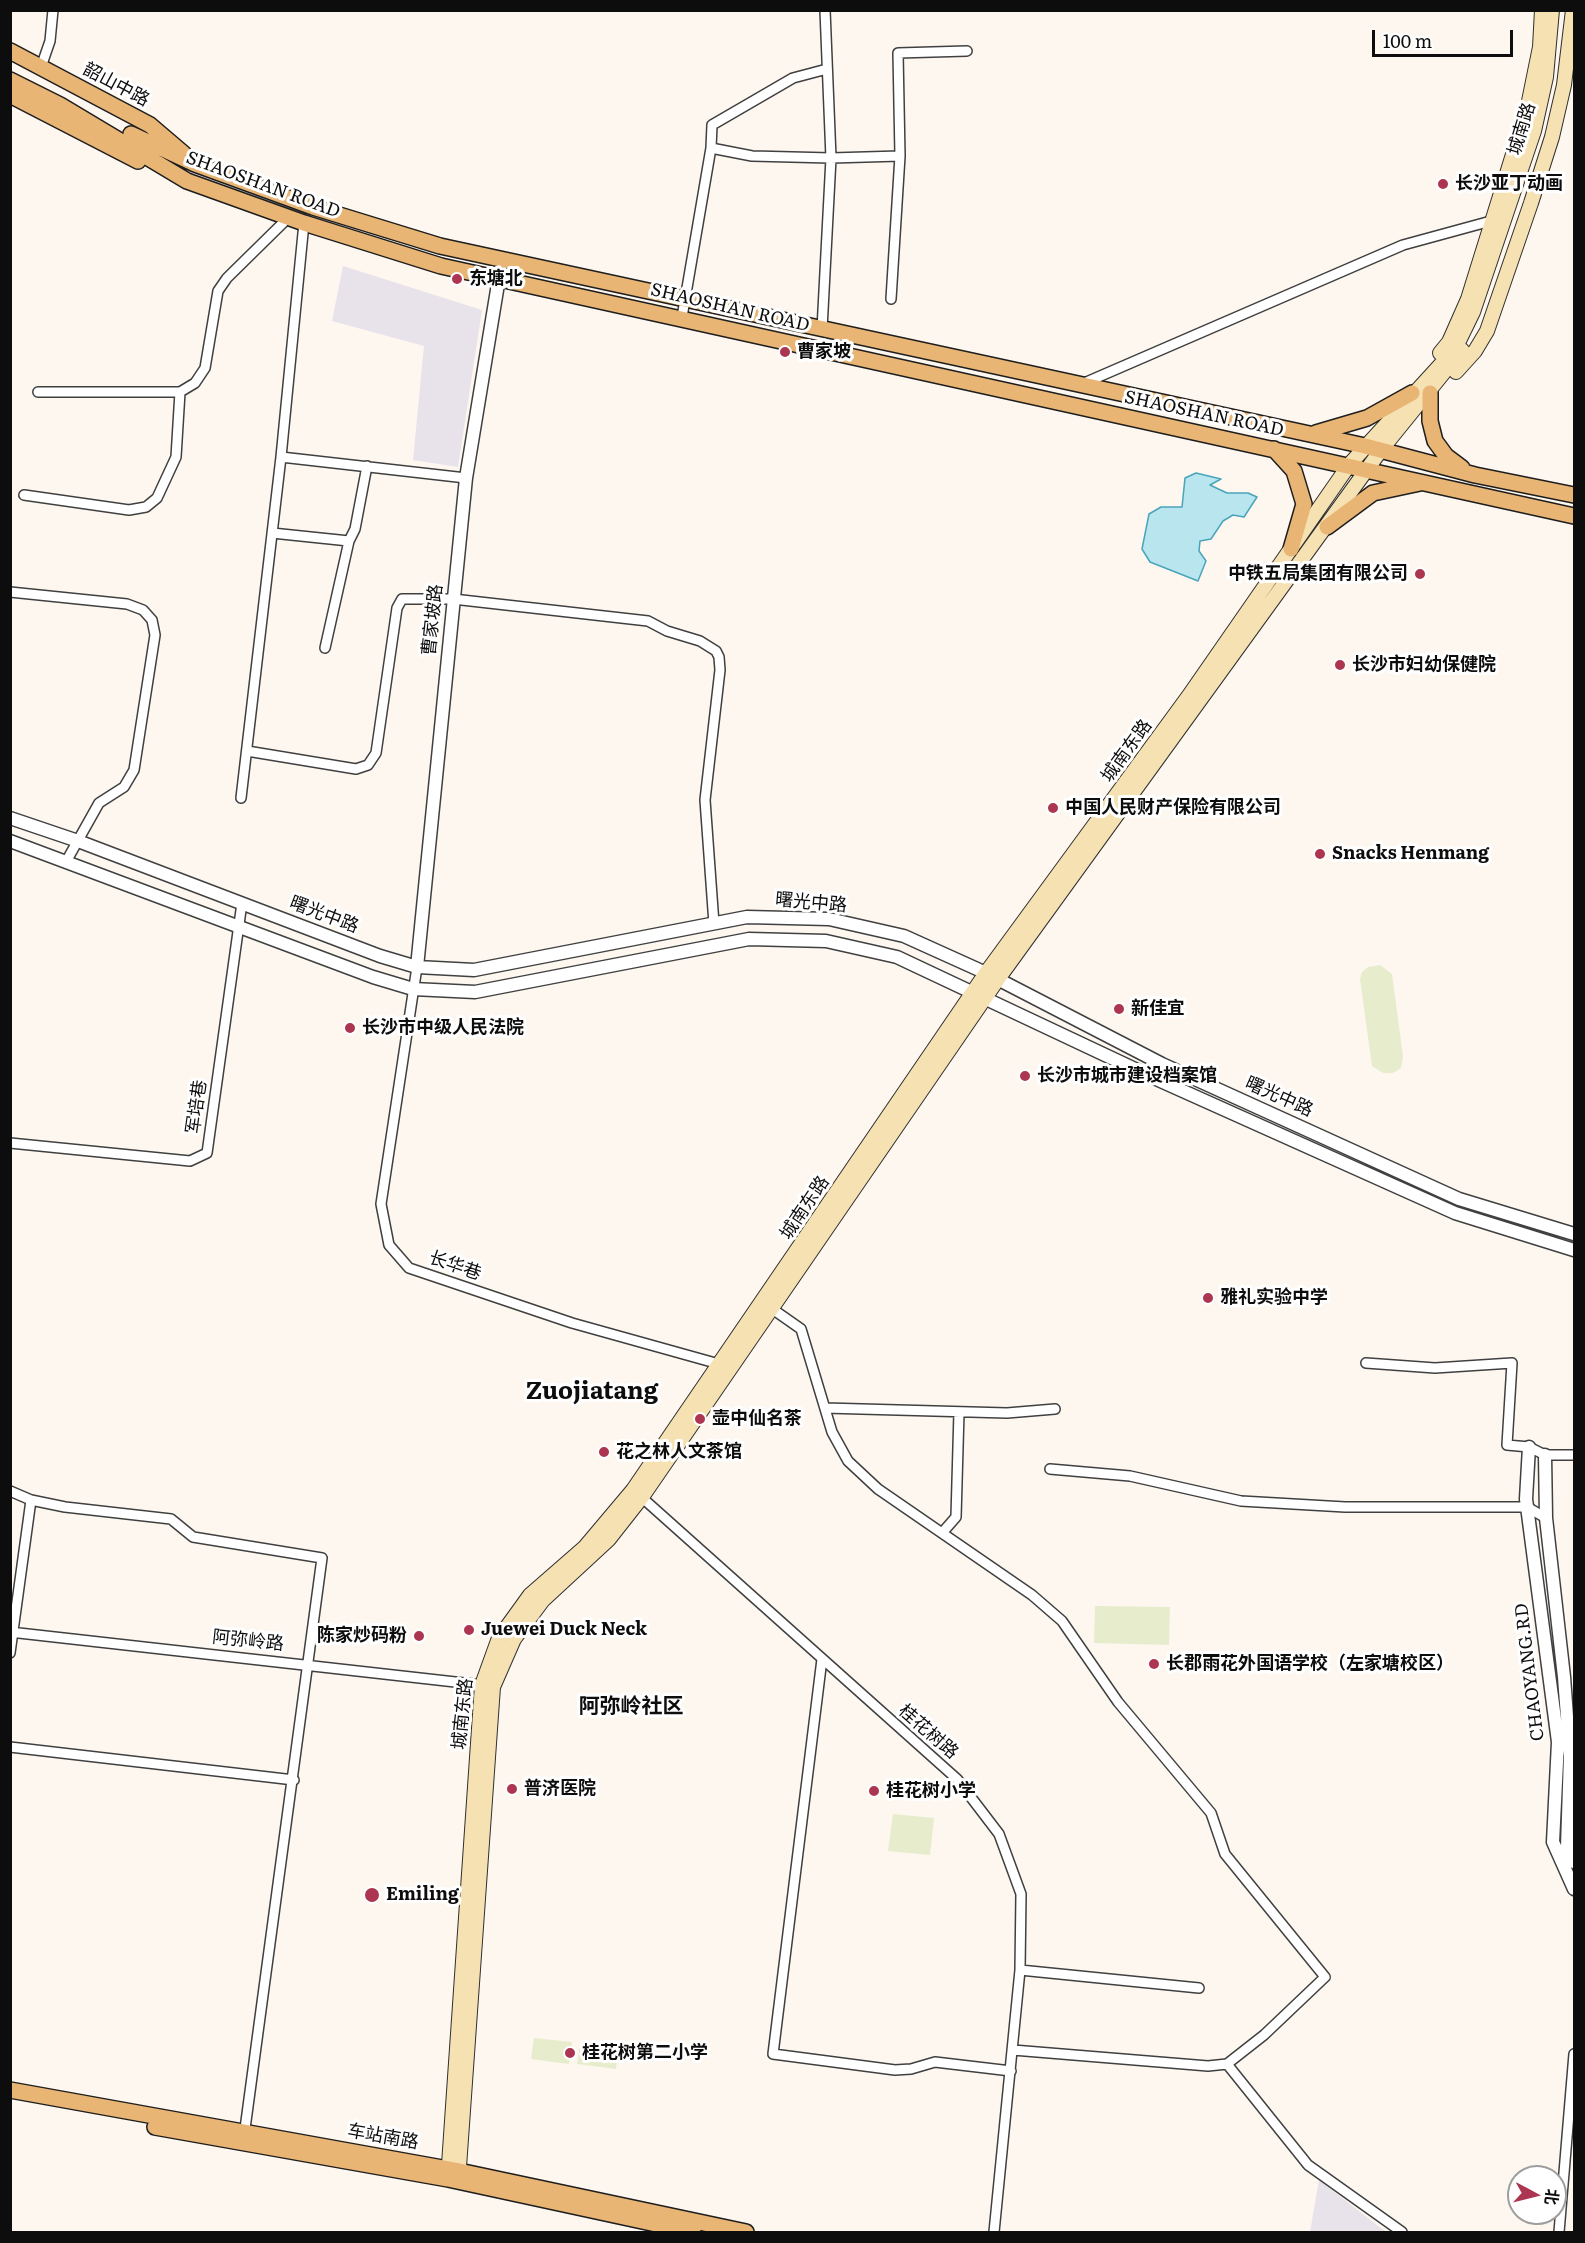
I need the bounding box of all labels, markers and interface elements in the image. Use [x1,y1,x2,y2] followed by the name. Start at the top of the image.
[1375,18,1516,56] scale bar
[1383,27,1432,54] text: 100 m
[79,59,153,111] street label: 韶山中路
[1504,100,1540,158] street label: 城南路
[183,147,343,223] street label: SHAOSHAN ROAD
[1455,173,1563,195] place label: 长沙亚丁动画
[1436,177,1450,191] marker: 长沙亚丁动画
[469,268,523,290] place label: 东塘北
[450,272,464,286] marker: 东塘北
[648,279,812,337] street label: SHAOSHAN ROAD
[797,341,851,363] place label: 曹家坡
[778,345,792,359] marker: 曹家坡
[1122,387,1286,441] street label: SHAOSHAN ROAD
[1228,563,1408,585] place label: 中铁五局集团有限公司
[1413,567,1427,581] marker: 中铁五局集团有限公司
[418,583,448,657] street label: 曹家坡路
[1352,654,1496,676] place label: 长沙市妇幼保健院
[1333,658,1347,672] marker: 长沙市妇幼保健院
[1097,716,1157,786] street label: 城南东路
[1065,797,1281,819] place label: 中国人民财产保险有限公司
[1046,801,1060,815] marker: 中国人民财产保险有限公司
[1332,843,1489,865] place label: Snacks Henmang
[1313,847,1327,861] marker: Snacks Henmang
[774,889,848,917] street label: 曙光中路
[287,892,361,938] street label: 曙光中路
[1131,998,1185,1020] place label: 新佳宜
[1112,1002,1126,1016] marker: 新佳宜
[362,1017,524,1039] place label: 长沙市中级人民法院
[343,1021,357,1035] marker: 长沙市中级人民法院
[1037,1065,1217,1087] place label: 长沙市城市建设档案馆
[1018,1069,1032,1083] marker: 长沙市城市建设档案馆
[1242,1072,1316,1122] street label: 曙光中路
[183,1079,211,1135] street label: 军培巷
[776,1172,834,1244] street label: 城南东路
[426,1247,484,1285] street label: 长华巷
[1220,1287,1328,1309] place label: 雅礼实验中学
[1201,1291,1215,1305] marker: 雅礼实验中学
[526,1378,658,1406] district label: Zuojiatang
[712,1408,802,1430] place label: 壶中仙名茶
[693,1412,707,1426] marker: 壶中仙名茶
[616,1441,742,1463] place label: 花之林人文茶馆
[597,1445,611,1459] marker: 花之林人文茶馆
[1511,1602,1549,1742] street label: CHAOYANG.RD
[481,1619,647,1641] place label: Juewei Duck Neck
[462,1623,476,1637] marker: Juewei Duck Neck
[317,1625,407,1647] place label: 陈家炒码粉
[211,1626,285,1656] street label: 阿弥岭路
[412,1629,426,1643] marker: 陈家炒码粉
[1166,1653,1454,1675] place label: 长郡雨花外国语学校（左家塘校区）
[1147,1657,1161,1671] marker: 长郡雨花外国语学校（左家塘校区）
[448,1677,478,1751] street label: 城南东路
[579,1694,683,1720] district label: 阿弥岭社区
[894,1700,962,1764] street label: 桂花树路
[524,1778,596,1800] place label: 普济医院
[886,1780,976,1802] place label: 桂花树小学
[505,1782,519,1796] marker: 普济医院
[867,1784,881,1798] marker: 桂花树小学
[386,1884,459,1906] place label: Emiling
[363,1886,381,1904] marker: Emiling
[582,2042,708,2064] place label: 桂花树第二小学
[563,2046,577,2060] marker: 桂花树第二小学
[346,2120,420,2154] street label: 车站南路
[1507,2165,1567,2225] north arrow
[1540,2188,1566,2206] text: 北

